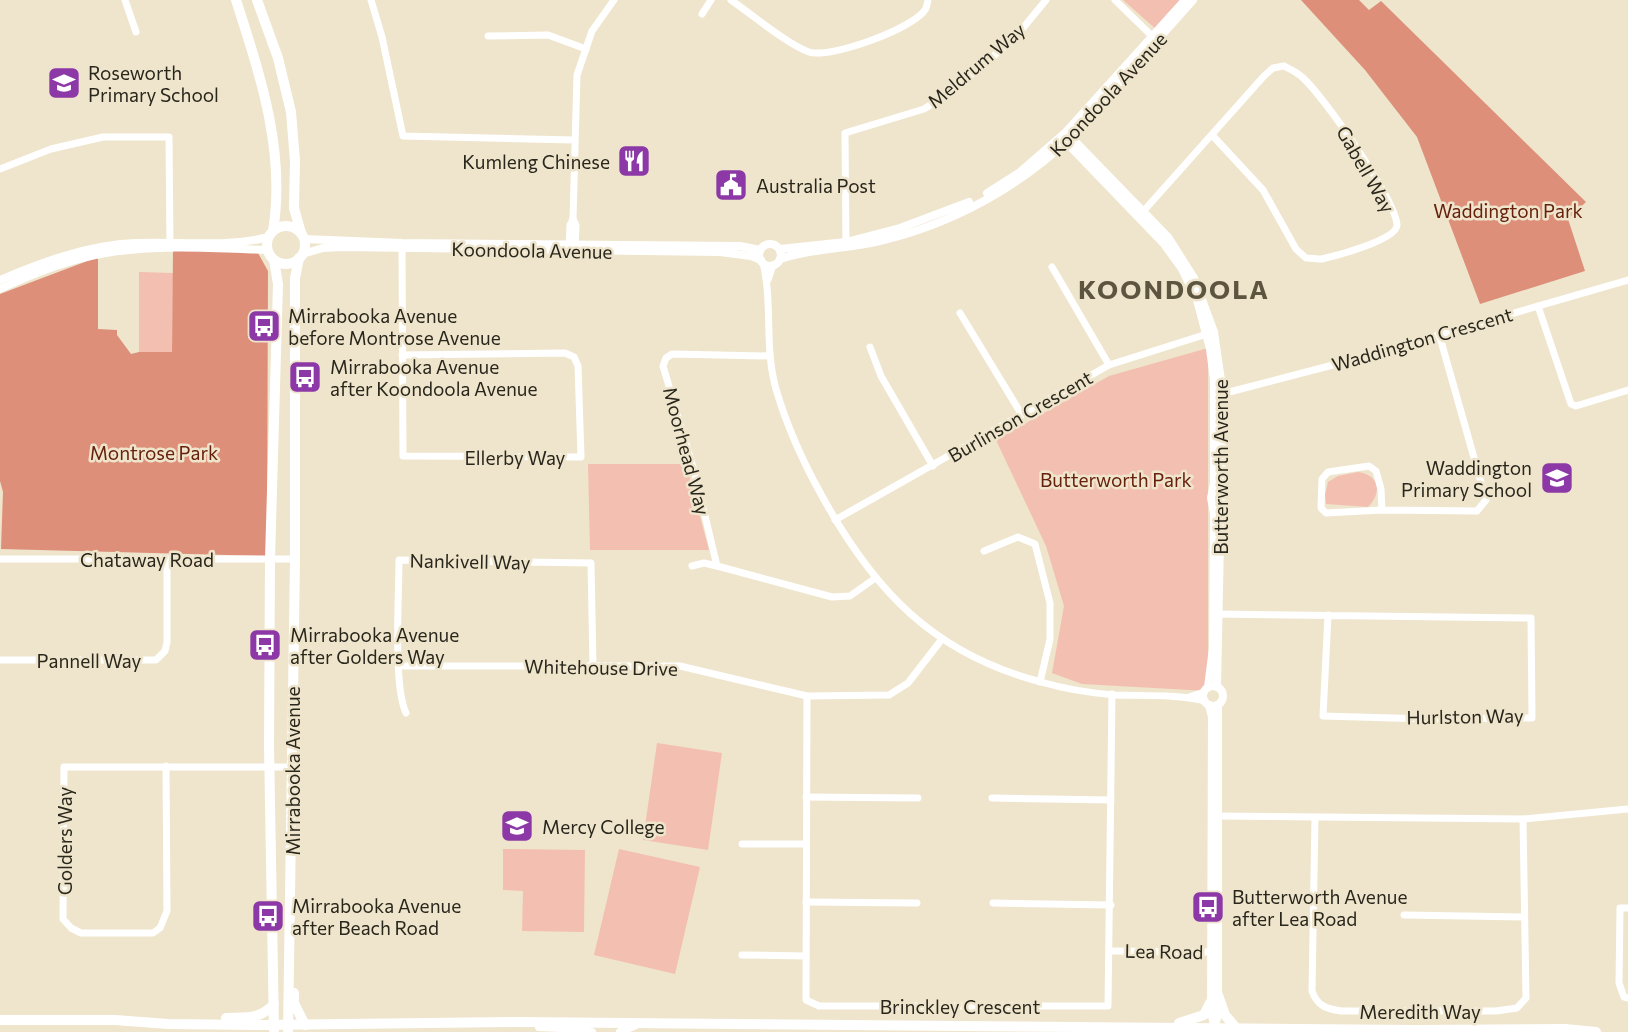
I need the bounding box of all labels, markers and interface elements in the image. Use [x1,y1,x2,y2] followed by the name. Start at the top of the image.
[923,17,1030,112] street label: Meldrum Way
[1045,27,1171,161] street label: Koondoola Avenue
[88,61,219,106] place label: Roseworth Primary School
[45,64,83,102] school or university icon: Roseworth Primary School
[1332,122,1400,217] street label: Gabell Way
[615,142,653,180] restaurant icon: Kumleng Chinese
[462,150,610,173] place label: Kumleng Chinese
[712,166,750,204] public building icon: Australia Post
[756,174,876,197] place label: Australia Post
[1433,199,1583,222] park label: Waddington Park
[451,237,613,263] street label: Koondoola Avenue
[1078,273,1270,304] district label: KOONDOOLA
[1329,302,1515,376] street label: Waddington Crescent
[288,304,501,349] place label: Mirrabooka Avenue before Montrose Avenue
[245,307,283,345] bus stop icon: Mirrabooka Avenue before Montrose Avenue
[330,355,537,400] place label: Mirrabooka Avenue after Koondoola Avenue
[286,358,324,396] bus stop icon: Mirrabooka Avenue after Koondoola Avenue
[944,365,1096,467] street label: Burlinson Crescent
[1209,379,1232,555] street label: Butterworth Avenue
[659,384,715,518] street label: Moorhead Way
[90,441,218,464] park label: Montrose Park
[465,446,566,469] street label: Ellerby Way
[1401,456,1532,501] place label: Waddington Primary School
[1538,459,1576,497] school or university icon: Waddington Primary School
[1040,468,1192,491] park label: Butterworth Park
[80,548,214,571] street label: Chataway Road
[409,548,531,574] street label: Nankivell Way
[290,623,459,668] place label: Mirrabooka Avenue after Golders Way
[246,626,284,664] bus stop icon: Mirrabooka Avenue after Golders Way
[37,649,142,672] street label: Pannell Way
[524,654,678,680] street label: Whitehouse Drive
[281,686,304,856] street label: Mirrabooka Avenue
[1406,703,1524,729] street label: Hurlston Way
[53,787,76,895] street label: Golders Way
[498,807,536,845] school or university icon: Mercy College
[542,815,664,838] place label: Mercy College
[1232,885,1407,930] place label: Butterworth Avenue after Lea Road
[1189,888,1227,926] bus stop icon: Butterworth Avenue after Lea Road
[292,894,461,939] place label: Mirrabooka Avenue after Beach Road
[249,897,287,935] bus stop icon: Mirrabooka Avenue after Beach Road
[1124,939,1204,963] street label: Lea Road
[880,995,1040,1018] street label: Brinckley Crescent
[1359,1000,1481,1023] street label: Meredith Way

